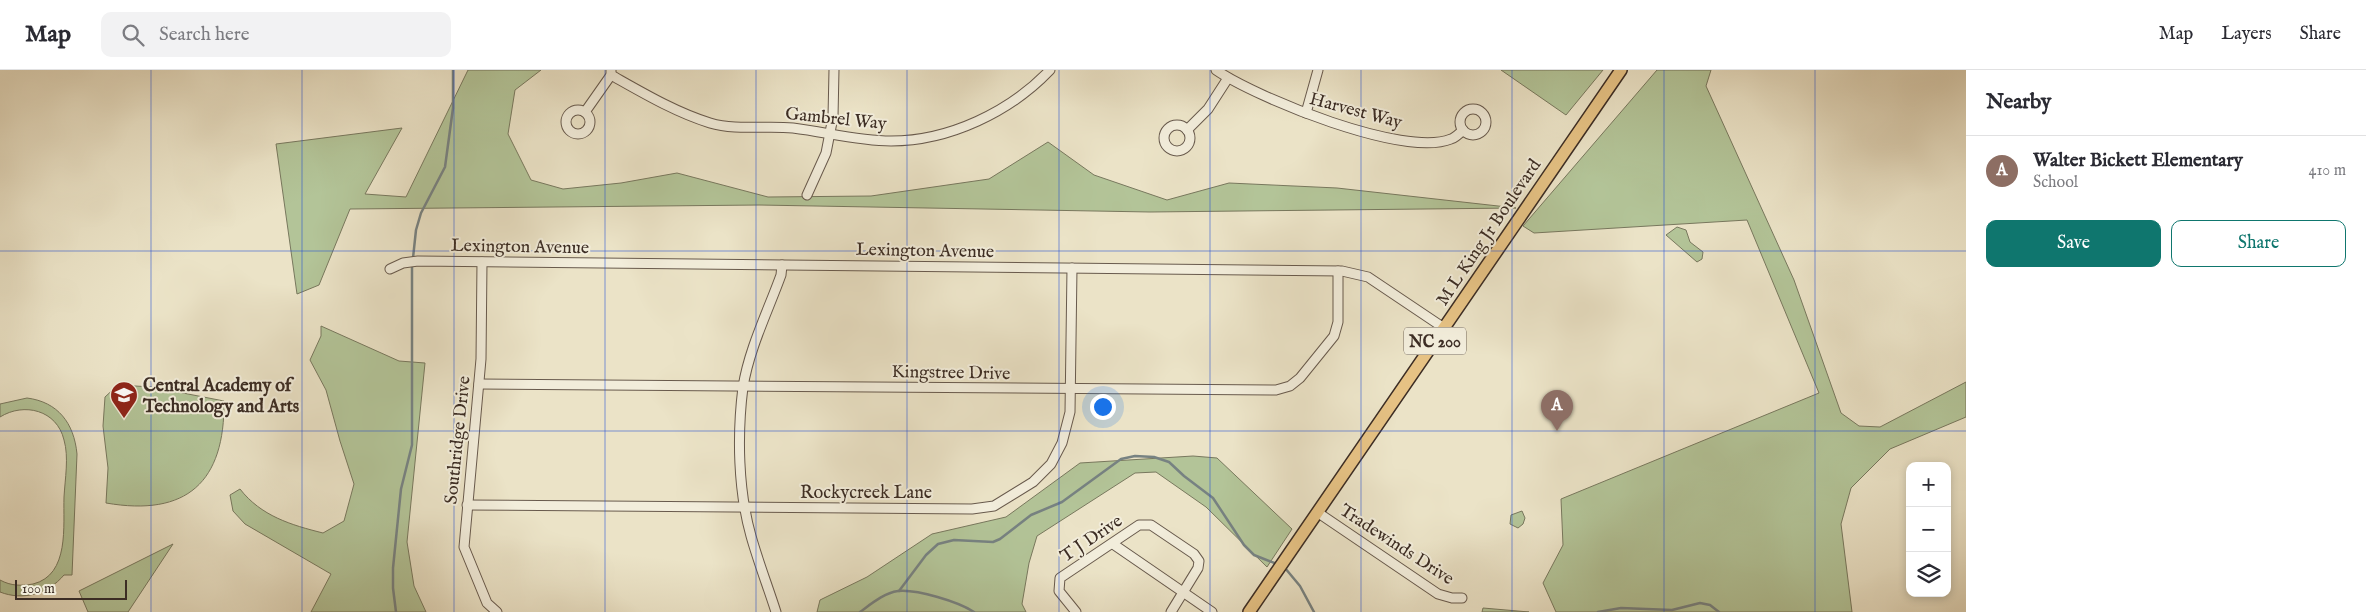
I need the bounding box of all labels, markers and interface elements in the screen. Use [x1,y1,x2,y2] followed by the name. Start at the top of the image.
[101,12,451,57] search box
[25,19,71,50] text: Map
[119,21,147,49] icon: search
[159,23,250,47] text: Search here
[2159,23,2193,46] text: Map
[2221,23,2272,46] text: Layers
[2300,23,2341,46] text: Share
[1307,88,1405,135] street label: Harvest Way
[1986,89,2051,116] text: Nearby
[784,103,888,136] street label: Gambrel Way
[2033,149,2243,173] text: Walter Bickett Elementary
[1432,155,1547,311] street label: M L King Jr Boulevard
[1997,161,2007,181] text: A
[2309,161,2346,181] text: 410 m
[2033,173,2078,193] text: School
[1986,220,2161,267] button: Save
[2171,220,2346,267] button: Share
[451,235,589,260] street label: Lexington Avenue
[856,239,994,264] street label: Lexington Avenue
[1404,328,1466,354] road number: NC 200
[891,361,1011,386] street label: Kingstree Drive
[142,375,300,419] place label: Central Academy of Technology and Arts
[440,375,477,505] street label: Southridge Drive
[109,380,139,419] school or university icon: Central Academy of Technology and Arts
[1541,390,1573,431] pin: A
[1090,394,1116,420] your location
[1906,462,1951,597] map controls
[1906,462,1951,507] button: +
[800,482,932,505] street label: Rockycreek Lane
[1335,500,1458,591] street label: Tradewinds Drive
[1906,507,1951,552] button: −
[1056,510,1127,568] street label: T J Drive
[1906,552,1951,597] button: layers
[15,577,128,600] scale bar
[22,580,55,598] text: 100 m

